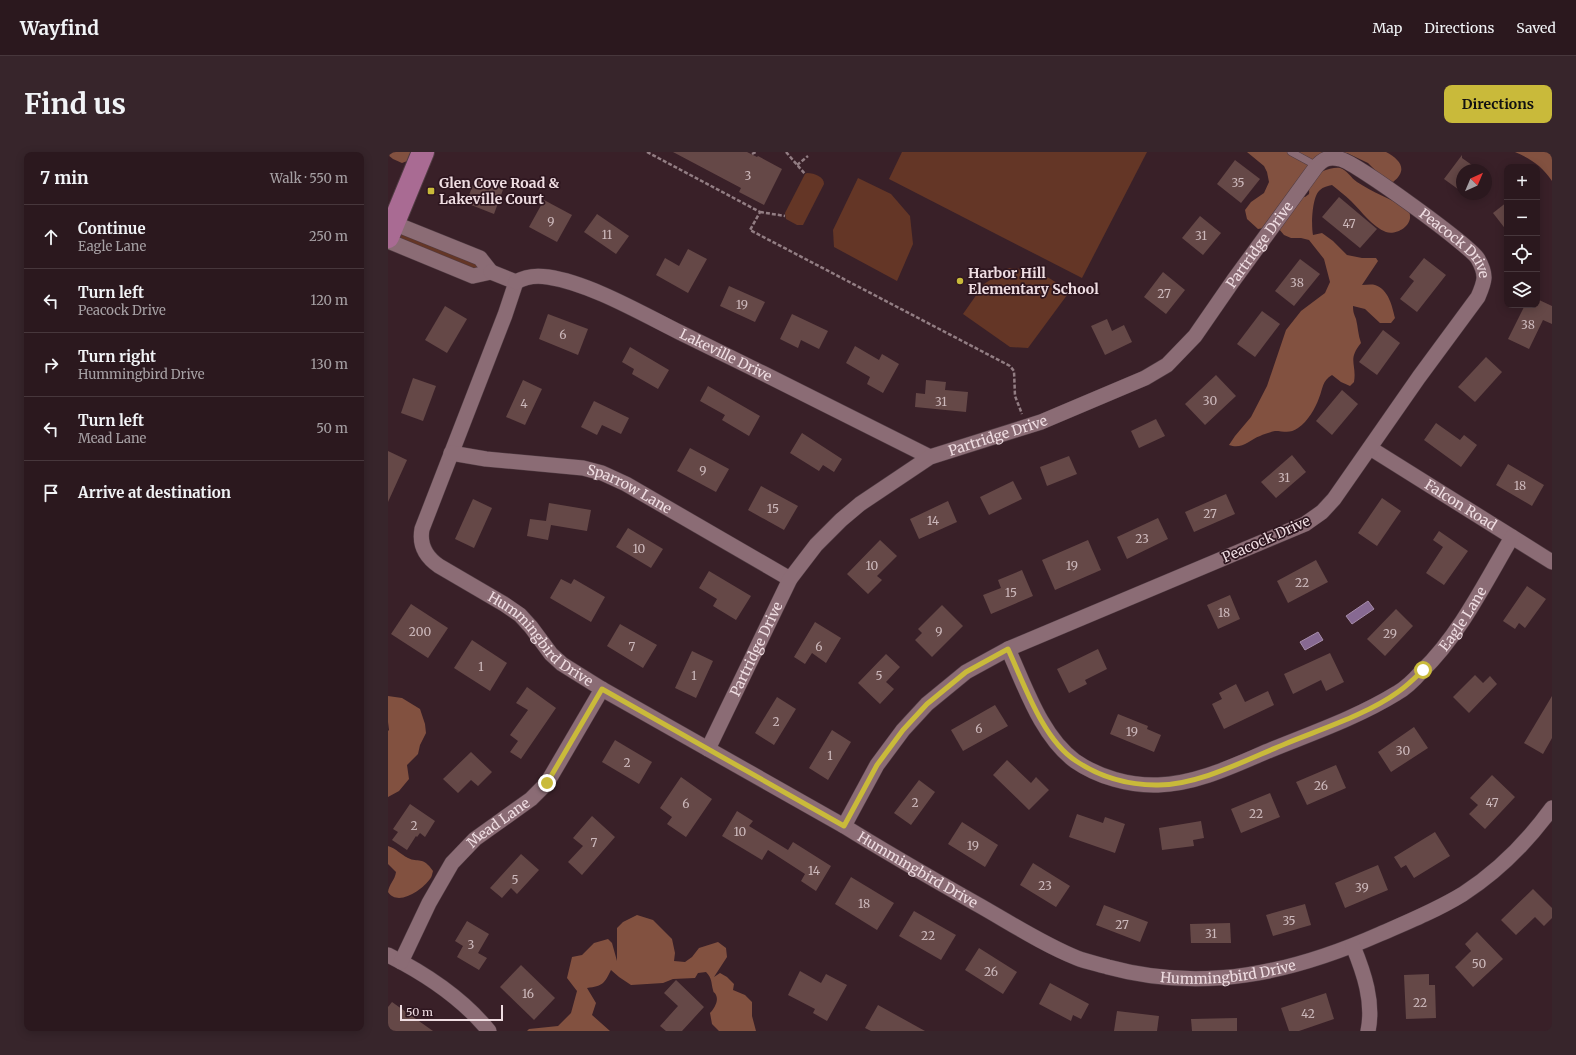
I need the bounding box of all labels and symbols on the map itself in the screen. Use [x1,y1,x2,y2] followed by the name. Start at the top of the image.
[1456,164,1492,200] north arrow
[745,168,752,183] house number: 3
[439,174,560,208] place label: Glen Cove Road & Lakeville Court
[1231,175,1245,190] house number: 35
[426,186,436,196] marker: Glen Cove Road & Lakeville Court
[1222,198,1297,291] street label: Partridge Drive
[1416,204,1493,279] street label: Peacock Drive
[547,214,555,229] house number: 9
[1342,216,1356,231] house number: 47
[602,227,613,242] house number: 11
[1195,228,1207,243] house number: 31
[968,264,1099,298] place label: Harbor Hill Elementary School
[1290,275,1304,290] house number: 38
[955,276,965,286] marker: Harbor Hill Elementary School
[1157,286,1171,301] house number: 27
[736,297,748,312] house number: 19
[1521,317,1535,332] house number: 38
[677,325,775,385] street label: Lakeville Drive
[559,327,567,342] house number: 6
[1203,393,1217,408] house number: 30
[935,394,947,409] house number: 31
[520,396,528,411] house number: 4
[946,411,1050,460] street label: Partridge Drive
[585,460,675,518] street label: Sparrow Lane
[699,463,707,478] house number: 9
[1278,470,1290,485] house number: 31
[1421,476,1501,534] street label: Falcon Road
[1514,478,1526,493] house number: 18
[767,501,779,516] house number: 15
[1203,506,1217,521] house number: 27
[1219,512,1313,566] street label: Peacock Drive
[927,513,940,528] house number: 14
[1135,531,1149,546] house number: 23
[633,541,646,556] house number: 10
[866,558,879,573] house number: 10
[1066,558,1078,573] house number: 19
[1295,575,1309,590] house number: 22
[1435,583,1490,655] street label: Eagle Lane
[1005,585,1017,600] house number: 15
[485,588,597,690] street label: Hummingbird Drive
[726,599,787,699] street label: Partridge Drive
[1218,605,1230,620] house number: 18
[409,624,431,639] house number: 200
[935,624,943,639] house number: 9
[1383,626,1397,641] house number: 29
[629,639,636,654] house number: 7
[815,639,823,654] house number: 6
[478,659,484,674] house number: 1
[1414,661,1432,679] route start
[691,668,697,683] house number: 1
[875,668,883,683] house number: 5
[772,714,780,729] house number: 2
[975,721,983,736] house number: 6
[1126,724,1138,739] house number: 19
[1396,743,1410,758] house number: 30
[827,748,833,763] house number: 1
[623,755,631,770] house number: 2
[538,774,556,792] route end
[1314,778,1328,793] house number: 26
[463,794,533,851] street label: Mead Lane
[911,795,919,810] house number: 2
[1485,795,1499,810] house number: 47
[682,796,690,811] house number: 6
[1249,806,1263,821] house number: 22
[410,818,418,833] house number: 2
[734,824,747,839] house number: 10
[854,828,981,912] street label: Hummingbird Drive
[591,835,598,850] house number: 7
[967,838,979,853] house number: 19
[808,863,821,878] house number: 14
[511,872,519,887] house number: 5
[1038,878,1052,893] house number: 23
[1355,880,1369,895] house number: 39
[858,896,870,911] house number: 18
[1282,913,1296,928] house number: 35
[1115,917,1129,932] house number: 27
[1205,926,1217,941] house number: 31
[921,928,935,943] house number: 22
[468,937,475,952] house number: 3
[1159,956,1298,988] street label: Hummingbird Drive
[1472,956,1487,971] house number: 50
[984,964,998,979] house number: 26
[522,986,534,1001] house number: 16
[1413,995,1427,1010] house number: 22
[400,1003,503,1022] scale bar
[1301,1006,1315,1021] house number: 42

